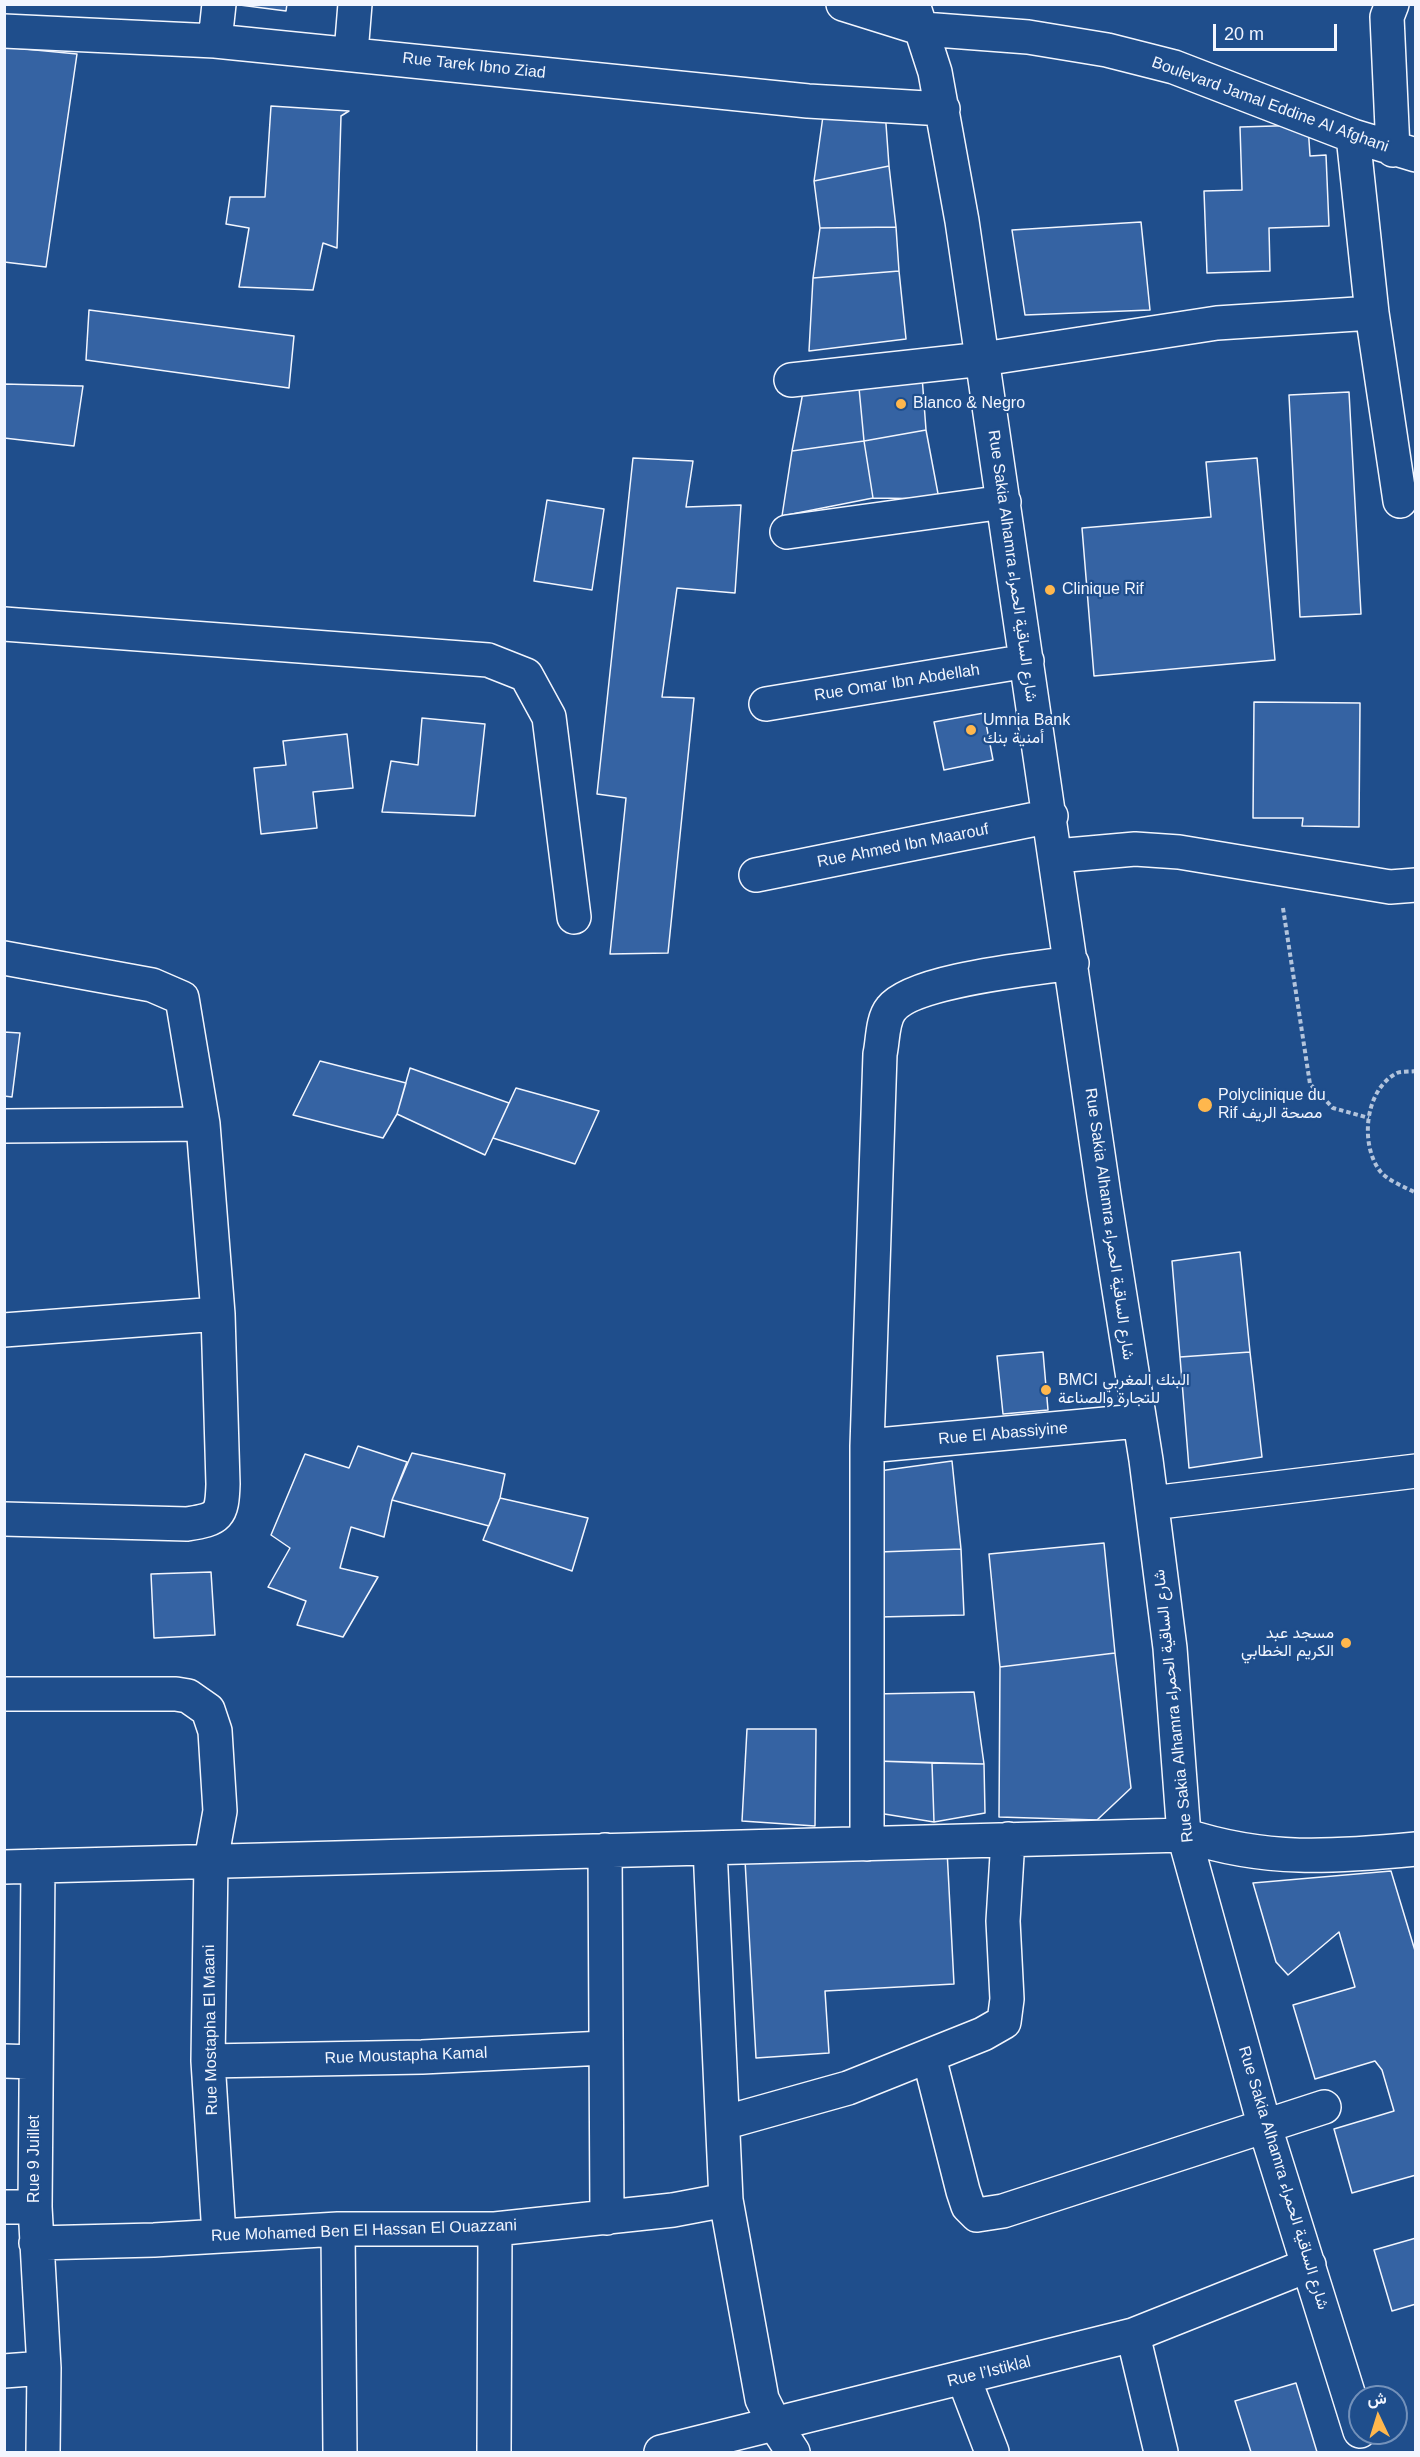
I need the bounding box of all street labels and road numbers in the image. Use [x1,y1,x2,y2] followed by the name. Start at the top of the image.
[401,49,547,83] street label: Rue Tarek Ibno Ziad
[1149,53,1391,157] street label: Boulevard Jamal Eddine Al Afghani
[983,429,1041,703] street label: Rue Sakia Alhamra شارع الساقية الحمراء
[813,660,981,706] street label: Rue Omar Ibn Abdellah
[816,820,990,872] street label: Rue Ahmed Ibn Maarouf
[1080,1087,1138,1361] street label: Rue Sakia Alhamra شارع الساقية الحمراء
[937,1419,1069,1449] street label: Rue El Abassiyine
[1150,1569,1198,1843] street label: Rue Sakia Alhamra شارع الساقية الحمراء
[200,1944,222,2116] street label: Rue Mostapha El Maani
[324,2044,488,2068] street label: Rue Moustapha Kamal
[1234,2044,1332,2312] street label: Rue Sakia Alhamra شارع الساقية الحمراء
[25,2115,45,2203] street label: Rue 9 Juillet
[211,2216,517,2246] street label: Rue Mohamed Ben El Hassan El Ouazzani
[945,2352,1033,2392] street label: Rue l’Istiklal

